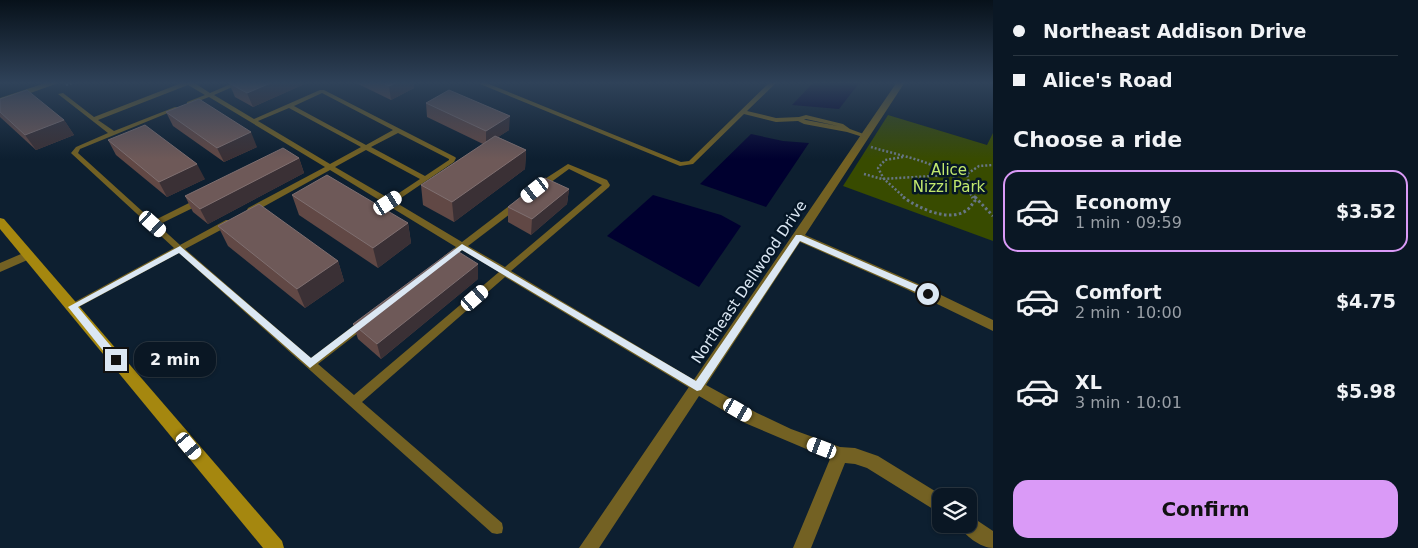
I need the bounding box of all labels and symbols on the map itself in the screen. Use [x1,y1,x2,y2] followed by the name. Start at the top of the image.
[913,161,986,196] park label: Alice Nizzi Park
[518,175,551,205] car
[371,189,404,217] car
[688,197,810,367] street label: Northeast Dellwood Drive
[136,208,169,240] car
[458,282,491,314] car
[917,283,939,305] route start
[134,342,216,378] callout: 2 min
[105,349,127,371] route end
[721,396,754,424] car
[173,430,204,462] car
[805,436,838,460] car

